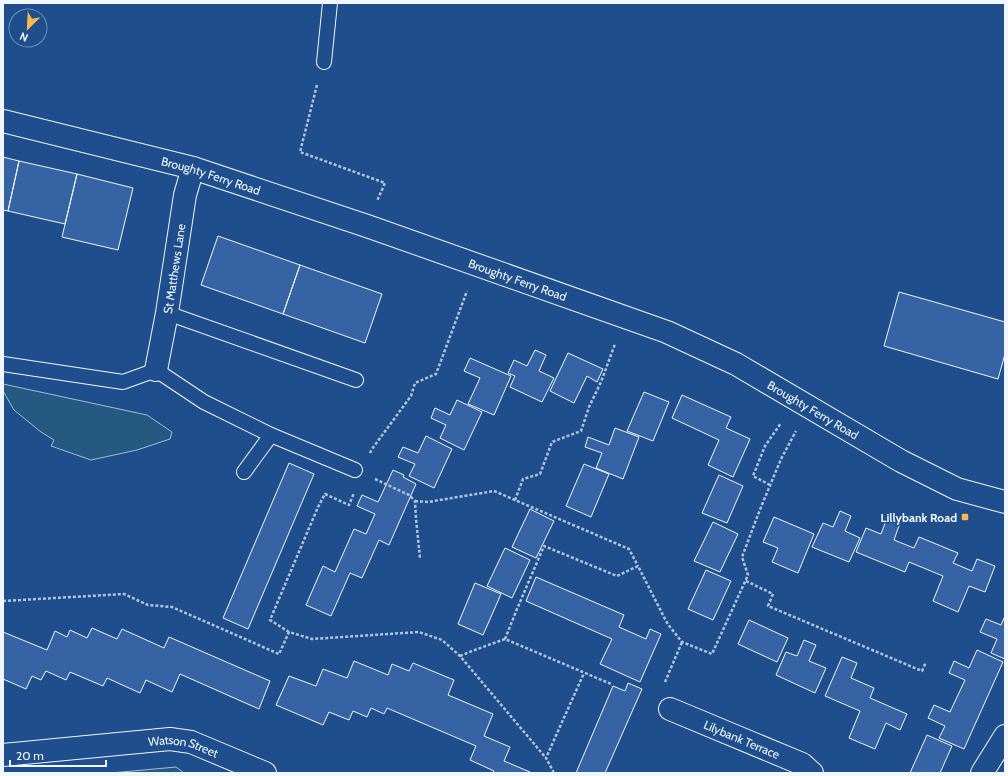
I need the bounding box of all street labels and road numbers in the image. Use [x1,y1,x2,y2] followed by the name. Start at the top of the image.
[160,153,263,198] street label: Broughty Ferry Road
[160,223,188,315] street label: St Matthews Lane
[467,255,569,304] street label: Broughty Ferry Road
[765,377,862,442] street label: Broughty Ferry Road
[702,716,782,762] street label: Lilybank Terrace
[147,731,221,760] street label: Watson Street

